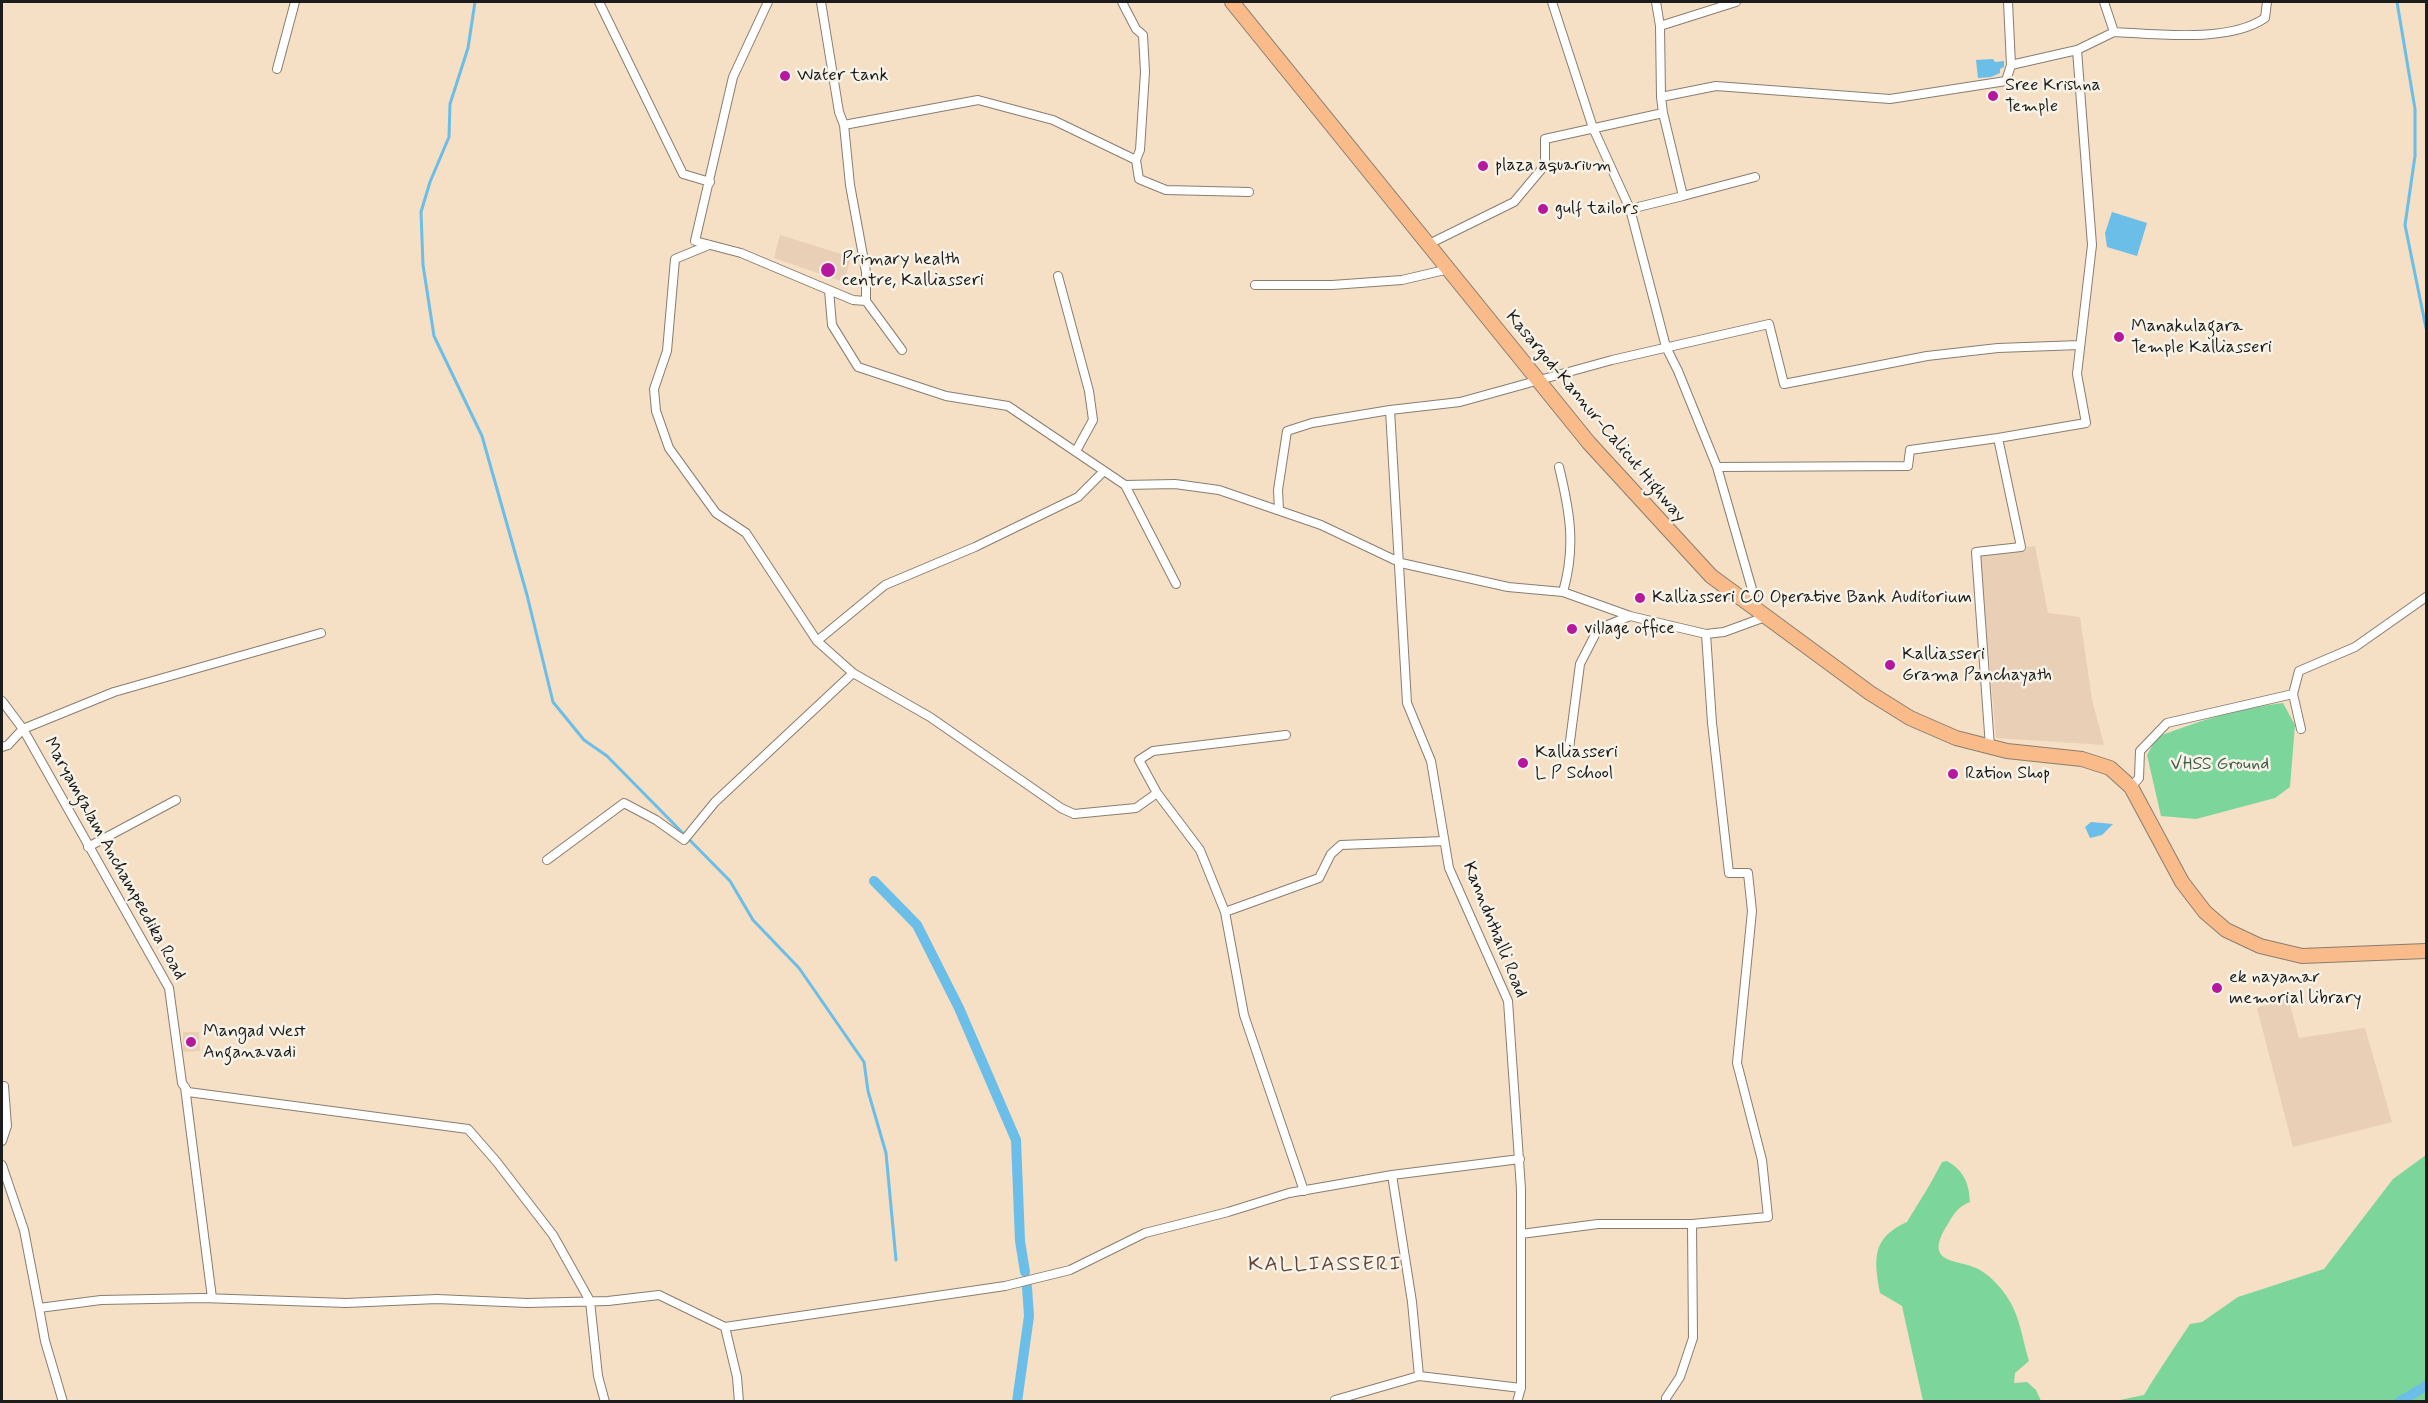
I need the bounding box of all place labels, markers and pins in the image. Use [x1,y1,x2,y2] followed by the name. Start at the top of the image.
[797,65,889,87] place label: Water tank
[778,69,792,83] marker: Water tank
[2005,75,2101,118] place label: Sree Krishna Temple
[1986,89,2000,103] marker: Sree Krishna Temple
[1495,155,1611,177] place label: plaza aquarium
[1476,159,1490,173] marker: plaza aquarium
[1555,198,1638,220] place label: gulf tailors
[1536,202,1550,216] marker: gulf tailors
[842,249,984,292] place label: Primary health centre, Kalliasseri
[819,261,837,279] marker: Primary health centre, Kalliasseri
[2131,316,2272,358] place label: Manakulagara Temple Kalliasseri
[2112,330,2126,344] marker: Manakulagara Temple Kalliasseri
[1652,587,1972,609] place label: Kalliasseri CO Operative Bank Auditorium
[1633,591,1647,605] marker: Kalliasseri CO Operative Bank Auditorium
[1584,618,1675,640] place label: village office
[1565,622,1579,636] marker: village office
[1902,644,2052,686] place label: Kalliasseri Grama Panchayath
[1883,658,1897,672] marker: Kalliasseri Grama Panchayath
[1535,742,1618,784] place label: Kalliasseri L P School
[1516,756,1530,770] marker: Kalliasseri L P School
[1965,763,2050,785] place label: Ration Shop
[1946,767,1960,781] marker: Ration Shop
[2229,967,2362,1010] place label: ek nayanar memorial library
[2210,981,2224,995] marker: ek nayanar memorial library
[203,1021,306,1064] place label: Mangad West Anganavadi
[184,1035,198,1049] marker: Mangad West Anganavadi

